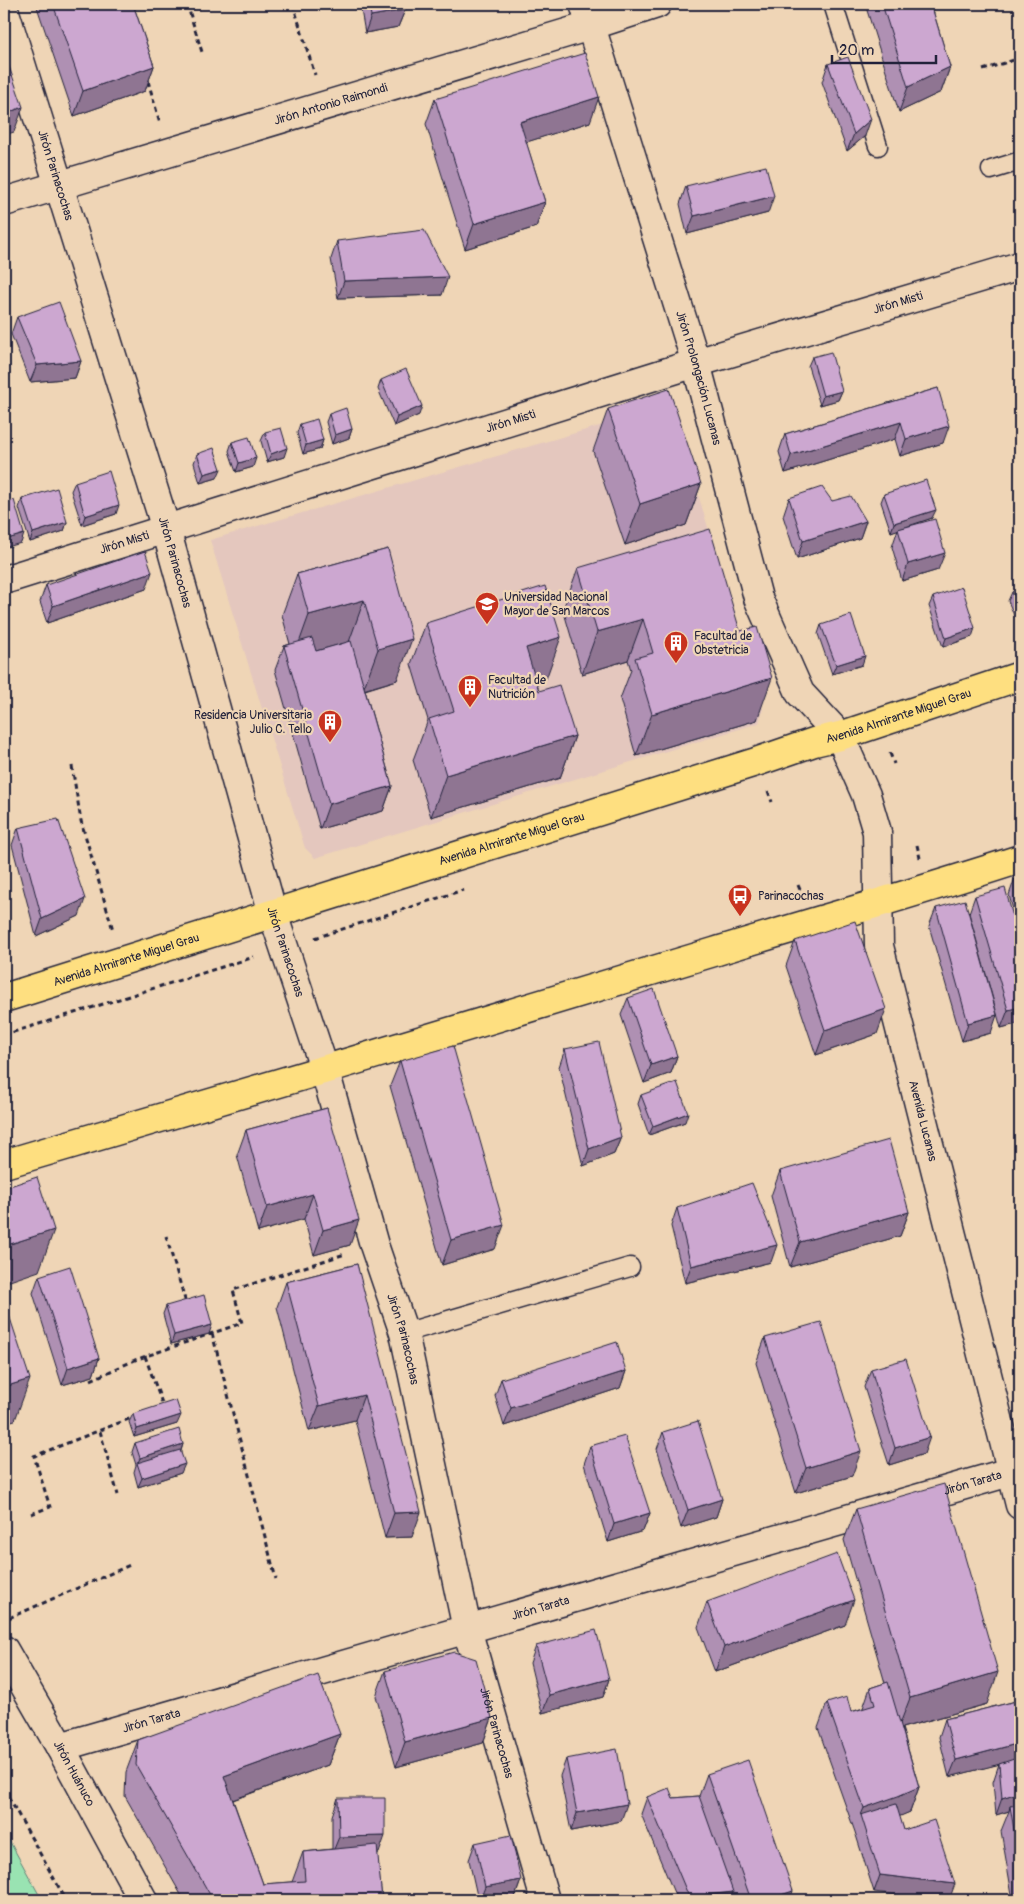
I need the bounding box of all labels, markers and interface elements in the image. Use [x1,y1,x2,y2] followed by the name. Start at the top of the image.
[832,32,935,64] scale bar
[839,41,874,60] text: 20 m
[272,80,389,128] street label: Jirón Antonio Raimondi
[35,128,77,223] street label: Jirón Parinacochas
[871,288,925,317] street label: Jirón Misti
[673,309,725,447] street label: Jirón Prolongación Lucanas
[484,406,537,436] street label: Jirón Misti
[155,515,195,610] street label: Jirón Parinacochas
[98,527,151,557] street label: Jirón Misti
[504,590,610,619] place label: Universidad Nacional Mayor de San Marcos
[474,591,500,625] school or university icon: Universidad Nacional Mayor de San Marcos
[694,629,752,658] place label: Facultad de Obstetricia
[663,630,689,664] building icon: Facultad de Obstetricia
[488,673,546,702] place label: Facultad de Nutrición
[457,674,483,708] building icon: Facultad de Nutrición
[824,685,973,747] street label: Avenida Almirante Miguel Grau
[194,708,313,737] place label: Residencia Universitaria Julio C. Tello
[317,709,343,743] building icon: Residencia Universitaria Julio C. Tello
[437,809,586,869] street label: Avenida Almirante Miguel Grau
[727,883,753,917] bus stop icon: Parinacochas
[758,889,824,904] place label: Parinacochas
[264,905,308,999] street label: Jirón Parinacochas
[51,930,201,990] street label: Avenida Almirante Miguel Grau
[906,1079,941,1163] street label: Avenida Lucanas
[384,1291,422,1387] street label: Jirón Parinacochas
[942,1467,1004,1498] street label: Jirón Tarata
[510,1592,571,1623] street label: Jirón Tarata
[477,1686,517,1781] street label: Jirón Parinacochas
[120,1705,182,1736] street label: Jirón Tarata
[50,1738,99,1809] street label: Jirón Huánuco

